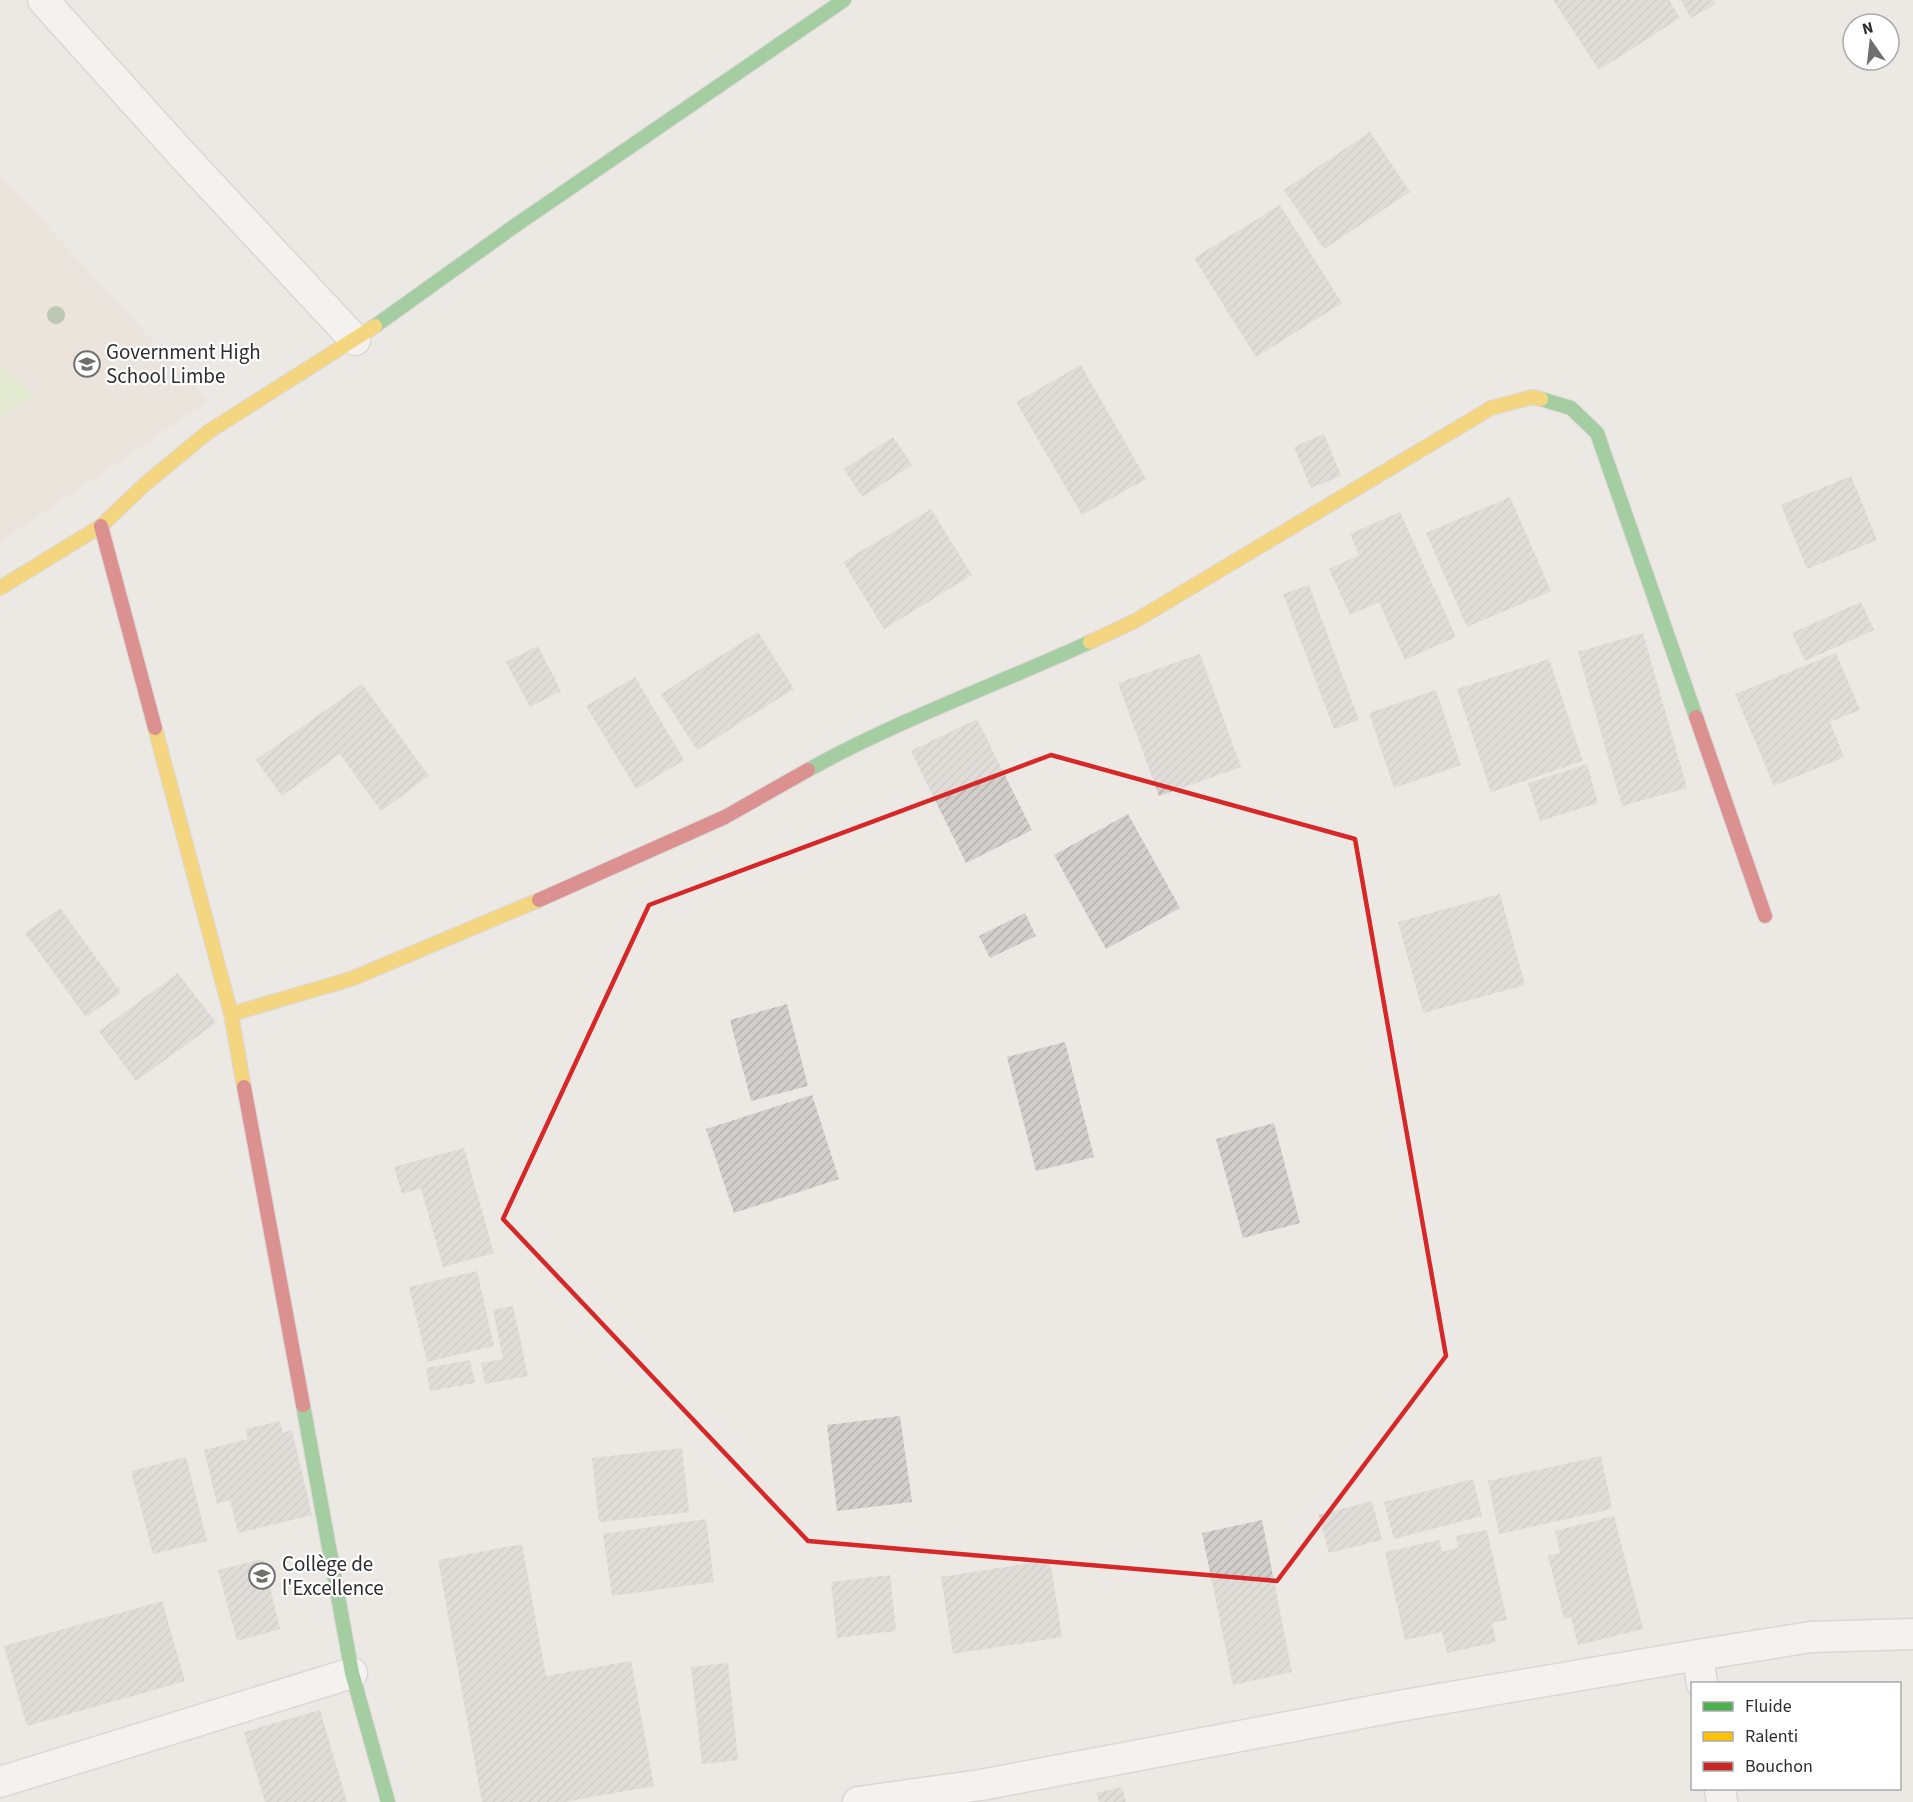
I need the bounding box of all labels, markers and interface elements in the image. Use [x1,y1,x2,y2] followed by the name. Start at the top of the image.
[1841,12,1901,72] north arrow
[1860,16,1875,40] text: N
[106,337,261,391] place label: Government High School Limbe
[72,349,102,379] school or university icon: Government High School Limbe
[282,1549,384,1603] place label: Collège de l'Excellence
[247,1561,277,1591] school or university icon: Collège de l'Excellence
[1691,1682,1901,1790] legend
[1745,1694,1792,1719] text: Fluide
[1745,1724,1798,1749] text: Ralenti
[1745,1754,1813,1779] text: Bouchon

